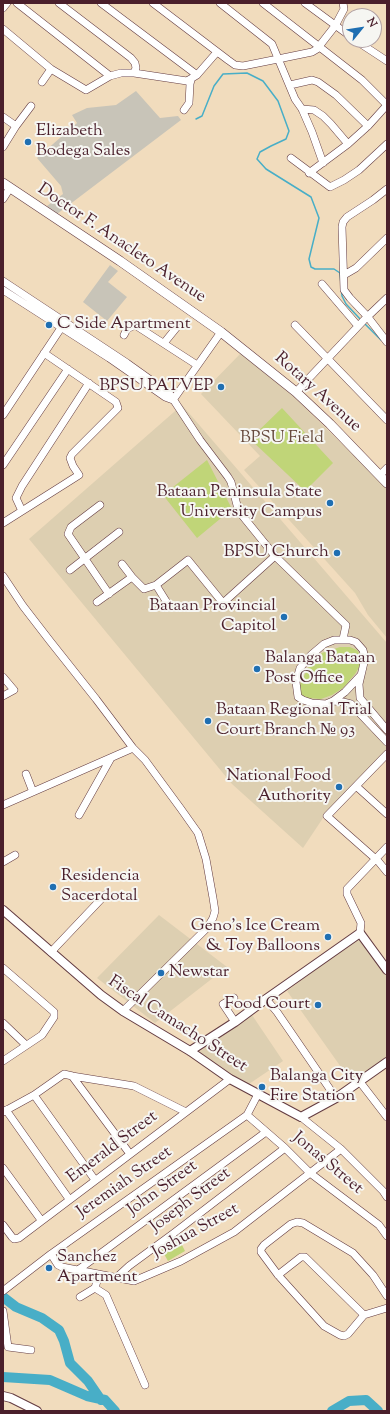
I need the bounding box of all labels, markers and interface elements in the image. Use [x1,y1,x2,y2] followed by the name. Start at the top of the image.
[342,8,382,48] north arrow
[362,15,381,30] text: N
[36,122,130,162] place label: Elizabeth Bodega Sales
[23,137,33,147] marker: Elizabeth Bodega Sales
[33,180,209,308] street label: Doctor F. Anacleto Avenue
[57,315,191,335] place label: C Side Apartment
[44,320,54,330] marker: C Side Apartment
[269,349,365,437] street label: Rotary Avenue
[99,377,213,397] place label: BPSU PATVEP
[216,382,226,392] marker: BPSU PATVEP
[240,429,324,449] park label: BPSU Field
[157,483,322,523] place label: Bataan Peninsula State University Campus
[325,498,335,508] marker: Bataan Peninsula State University Campus
[224,543,329,563] place label: BPSU Church
[332,548,342,558] marker: BPSU Church
[149,597,276,637] place label: Bataan Provincial Capitol
[279,612,289,622] marker: Bataan Provincial Capitol
[265,649,376,689] place label: Balanga Bataan Post Office
[252,664,262,674] marker: Balanga Bataan Post Office
[216,701,372,741] place label: Bataan Regional Trial Court Branch № 93
[203,716,213,726] marker: Bataan Regional Trial Court Branch № 93
[226,767,331,807] place label: National Food Authority
[334,782,344,792] marker: National Food Authority
[61,867,140,907] place label: Residencia Sacerdotal
[48,882,58,892] marker: Residencia Sacerdotal
[191,917,320,957] place label: Geno's Ice Cream & Toy Balloons
[323,932,333,942] marker: Geno's Ice Cream & Toy Balloons
[169,963,229,983] place label: Newstar
[156,968,166,978] marker: Newstar
[104,972,250,1078] street label: Fiscal Camacho Street
[225,995,310,1015] place label: Food Court
[313,1000,323,1010] marker: Food Court
[270,1067,363,1107] place label: Balanga City Fire Station
[257,1082,267,1092] marker: Balanga City Fire Station
[64,1107,162,1189] street label: Emerald Street
[287,1128,367,1200] street label: Jonas Street
[74,1143,176,1223] street label: Jeremiah Street
[124,1157,202,1221] street label: John Street
[147,1164,235,1238] street label: Joseph Street
[149,1200,243,1264] street label: Joshua Street
[57,1248,137,1288] place label: Sanchez Apartment
[44,1263,54,1273] marker: Sanchez Apartment

